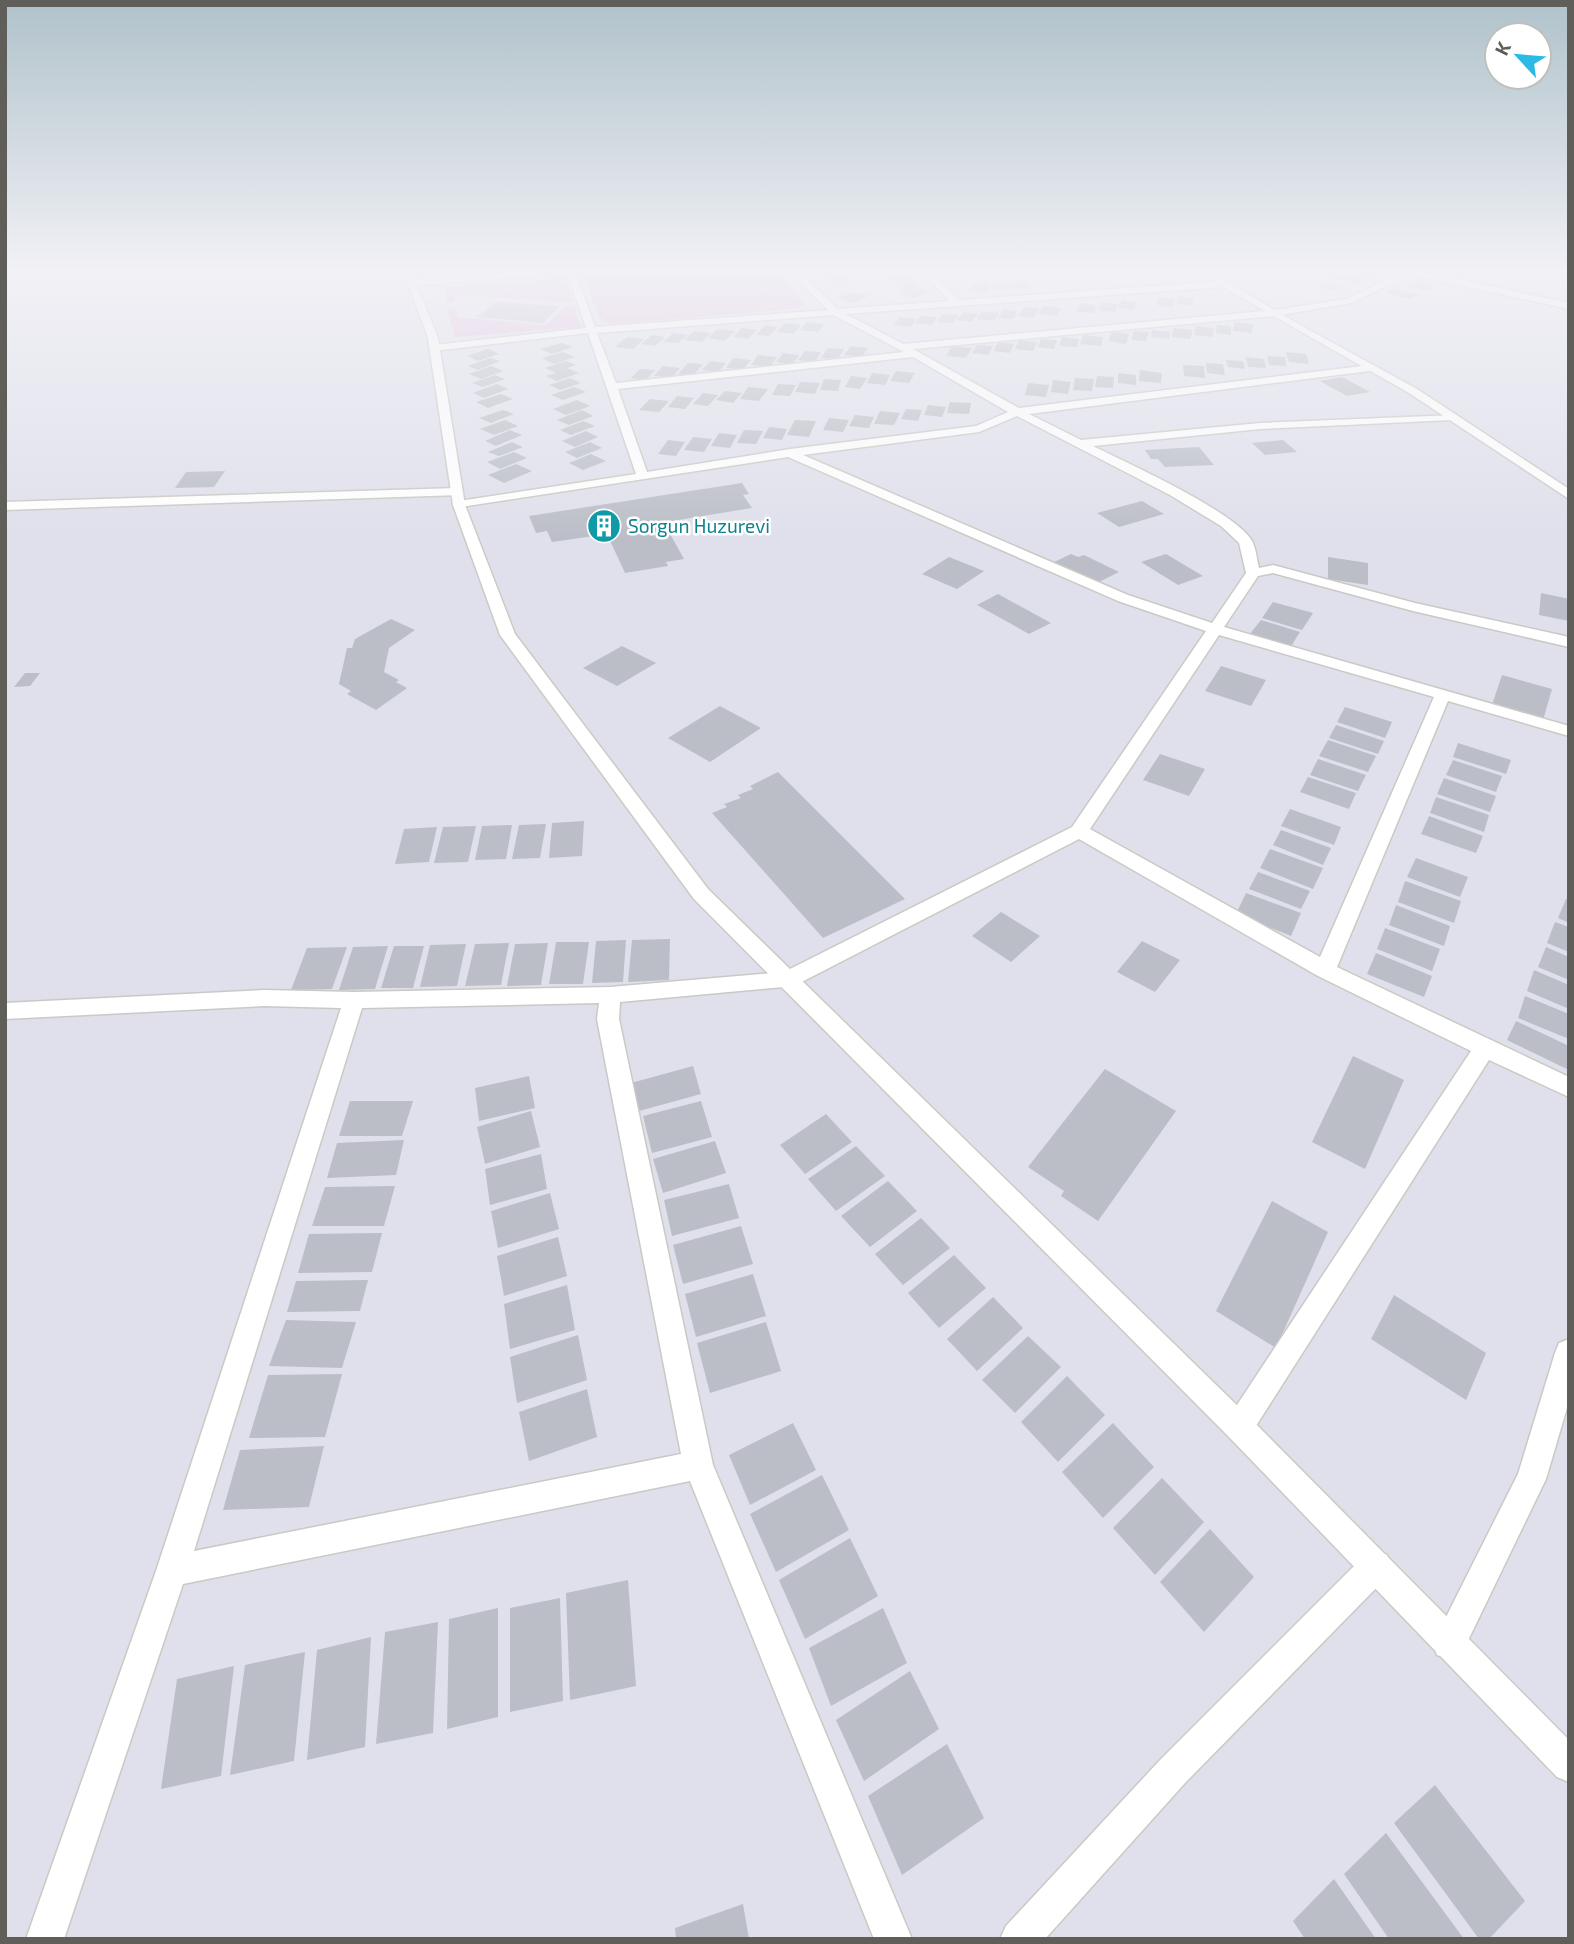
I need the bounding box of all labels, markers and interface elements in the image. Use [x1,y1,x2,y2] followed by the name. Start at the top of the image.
[1483,21,1553,91] north arrow
[1489,38,1515,59] text: K
[585,507,623,545] building icon: Sorgun Huzurevi
[628,514,770,537] place label: Sorgun Huzurevi

